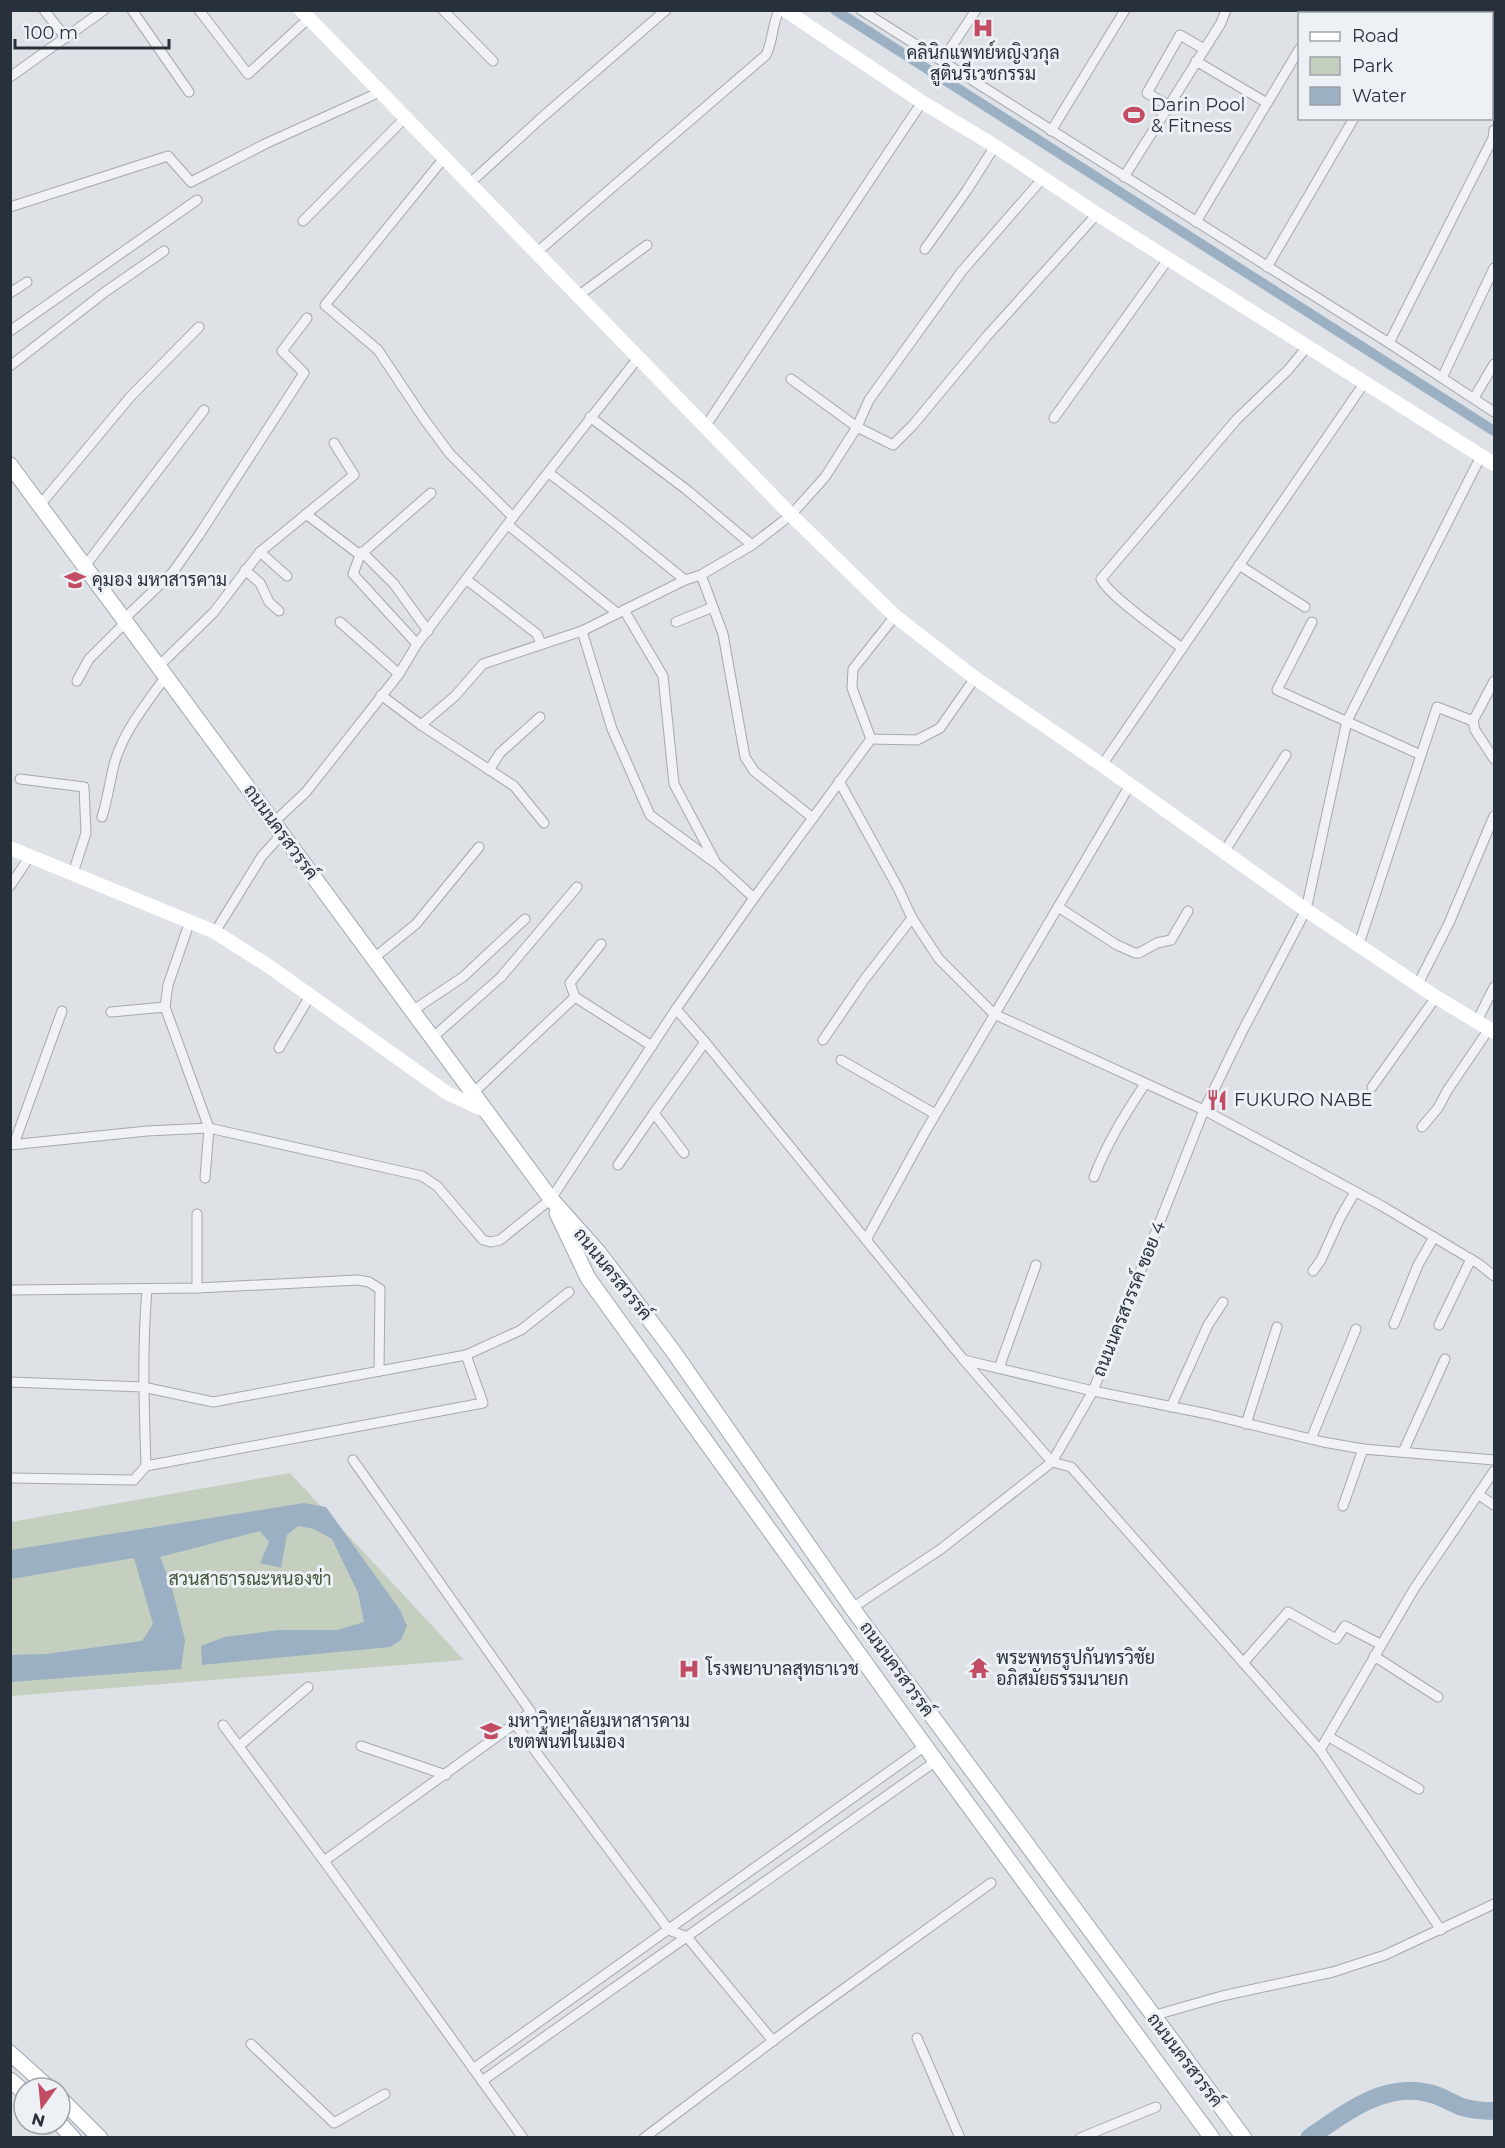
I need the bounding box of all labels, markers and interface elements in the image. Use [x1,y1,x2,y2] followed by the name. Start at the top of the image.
[15,12,170,50] scale bar
[1298,12,1493,120] legend
[971,16,995,40] hospital icon: คลินิกแพทย์หญิงวกุล สูตินรีเวชกรรม
[24,22,78,44] text: 100 m
[1352,25,1399,47] text: Road
[906,40,1060,87] place label: คลินิกแพทย์หญิงวกุล สูตินรีเวชกรรม
[1352,55,1393,77] text: Park
[1352,85,1407,107] text: Water
[1151,94,1245,137] place label: Darin Pool & Fitness
[1122,103,1146,127] sports icon: Darin Pool & Fitness
[63,568,87,592] school or university icon: คุมอง มหาสารคาม
[92,569,227,592] place label: คุมอง มหาสารคาม
[239,779,325,884] street label: ถนนนครสวรรค์
[1205,1088,1229,1112] restaurant icon: FUKURO NABE
[1234,1089,1373,1111] place label: FUKURO NABE
[1086,1217,1170,1380] street label: ถนนนครสวรรค์ ซอย 4
[569,1222,658,1325] street label: ถนนนครสวรรค์
[168,1567,332,1590] park label: สวนสาธารณะหนองข่า
[855,1616,941,1721] street label: ถนนนครสวรรค์
[996,1647,1155,1690] place label: พระพุทธรูปกันทรวิชัย อภิสมัยธรรมนายก
[705,1656,859,1681] place label: โรงพยาบาลสุทธาเวช
[967,1656,991,1680] temple icon: พระพุทธรูปกันทรวิชัย อภิสมัยธรรมนายก
[677,1657,701,1681] hospital icon: โรงพยาบาลสุทธาเวช
[508,1710,690,1753] place label: มหาวิทยาลัยมหาสารคาม เขตพื้นที่ในเมือง
[479,1719,503,1743] school or university icon: มหาวิทยาลัยมหาสารคาม เขตพื้นที่ในเมือง
[1142,2007,1229,2111] street label: ถนนนครสวรรค์
[12,2076,72,2136] north arrow
[30,2109,47,2131] text: N

